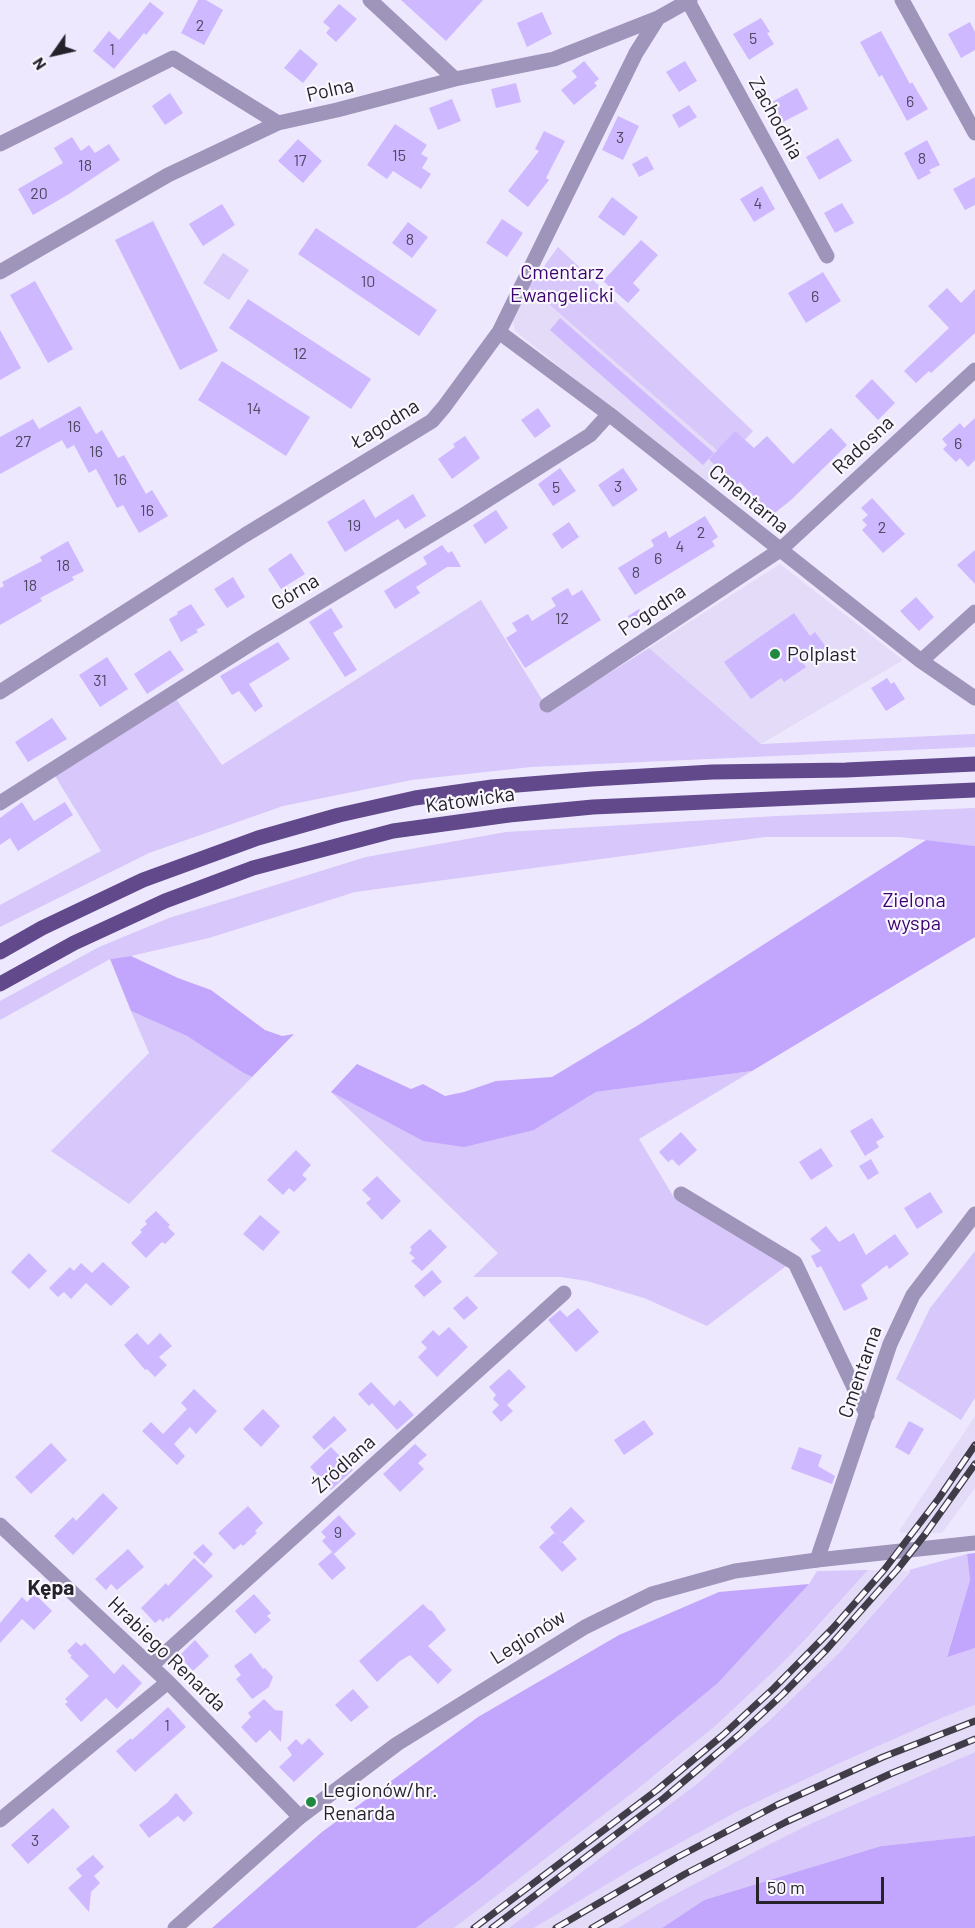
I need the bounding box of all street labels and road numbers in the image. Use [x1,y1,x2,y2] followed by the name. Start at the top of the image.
[304,73,356,107] street label: Polna
[744,73,808,163] street label: Zachodnia
[347,394,423,454] street label: Łagodna
[827,411,899,479] street label: Radosna
[704,460,794,538] street label: Cmentarna
[267,569,323,615] street label: Górna
[614,579,690,641] street label: Pogodna
[424,782,516,818] street label: Katowicka
[833,1323,887,1421] street label: Cmentarna
[308,1430,380,1498] street label: Źródlana
[103,1592,231,1716] street label: Hrabiego Renarda
[486,1605,570,1669] street label: Legionów

